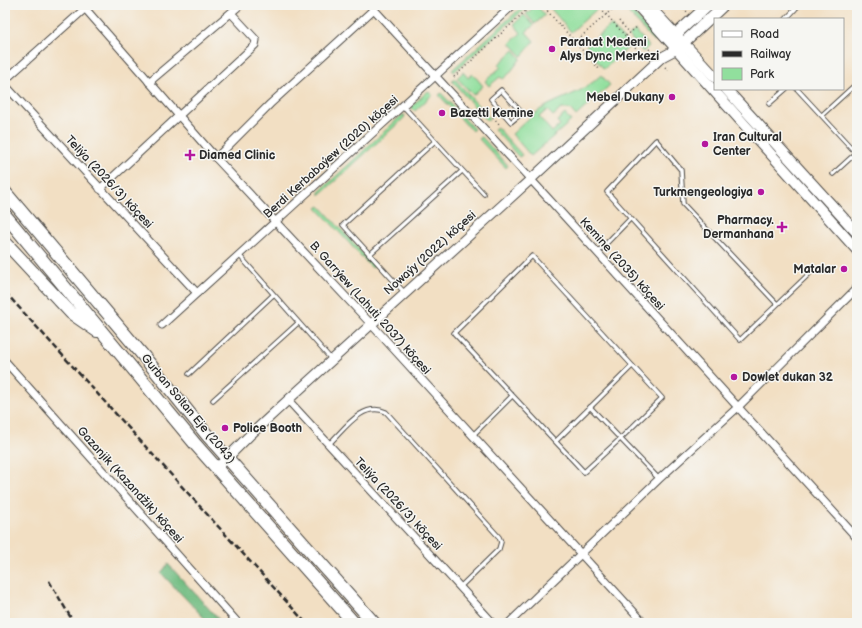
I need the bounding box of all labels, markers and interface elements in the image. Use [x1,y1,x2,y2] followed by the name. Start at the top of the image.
[714,18,844,90] legend
[750,27,779,42] text: Road
[559,35,659,64] place label: Parahat Medeni Alys Dync Merkezi
[547,44,557,54] marker: Parahat Medeni Alys Dync Merkezi
[750,47,792,62] text: Railway
[750,67,774,82] text: Park
[586,90,664,105] place label: Mebel Dukany
[260,92,402,222] street label: Berdi Kerbabaýew (2020) köçesi
[667,92,677,102] marker: Mebel Dukany
[450,106,534,121] place label: Bazetti Kemine
[437,108,447,118] marker: Bazetti Kemine
[713,130,782,159] place label: Iran Cultural Center
[62,132,156,232] street label: Teliýa (2026/3) köçesi
[700,139,710,149] marker: Iran Cultural Center
[199,148,276,163] place label: Diamed Clinic
[184,149,196,161] marker: Diamed Clinic
[653,185,753,200] place label: Turkmengeologiya
[756,187,766,197] marker: Turkmengeologiya
[381,208,479,298] street label: Nowaýy (2022) köçesi
[703,213,774,242] place label: Pharmacy. Dermanhana
[576,215,668,314] street label: Kemine (2035) köçesi
[777,222,787,232] marker: Pharmacy. Dermanhana
[306,238,434,378] street label: B. Garrýew (Lahuti, 2037) köçesi
[793,262,836,277] place label: Matalar
[839,264,849,274] marker: Matalar
[138,351,238,467] street label: Gurban Soltan Eje (2043)
[742,370,834,385] place label: Dowlet dukan 32
[729,372,739,382] marker: Dowlet dukan 32
[233,421,302,436] place label: Police Booth
[220,423,230,433] marker: Police Booth
[74,424,186,546] street label: Gazanjik (Kazandžik) köçesi
[351,454,445,554] street label: Teliýa (2026/3) köçesi

